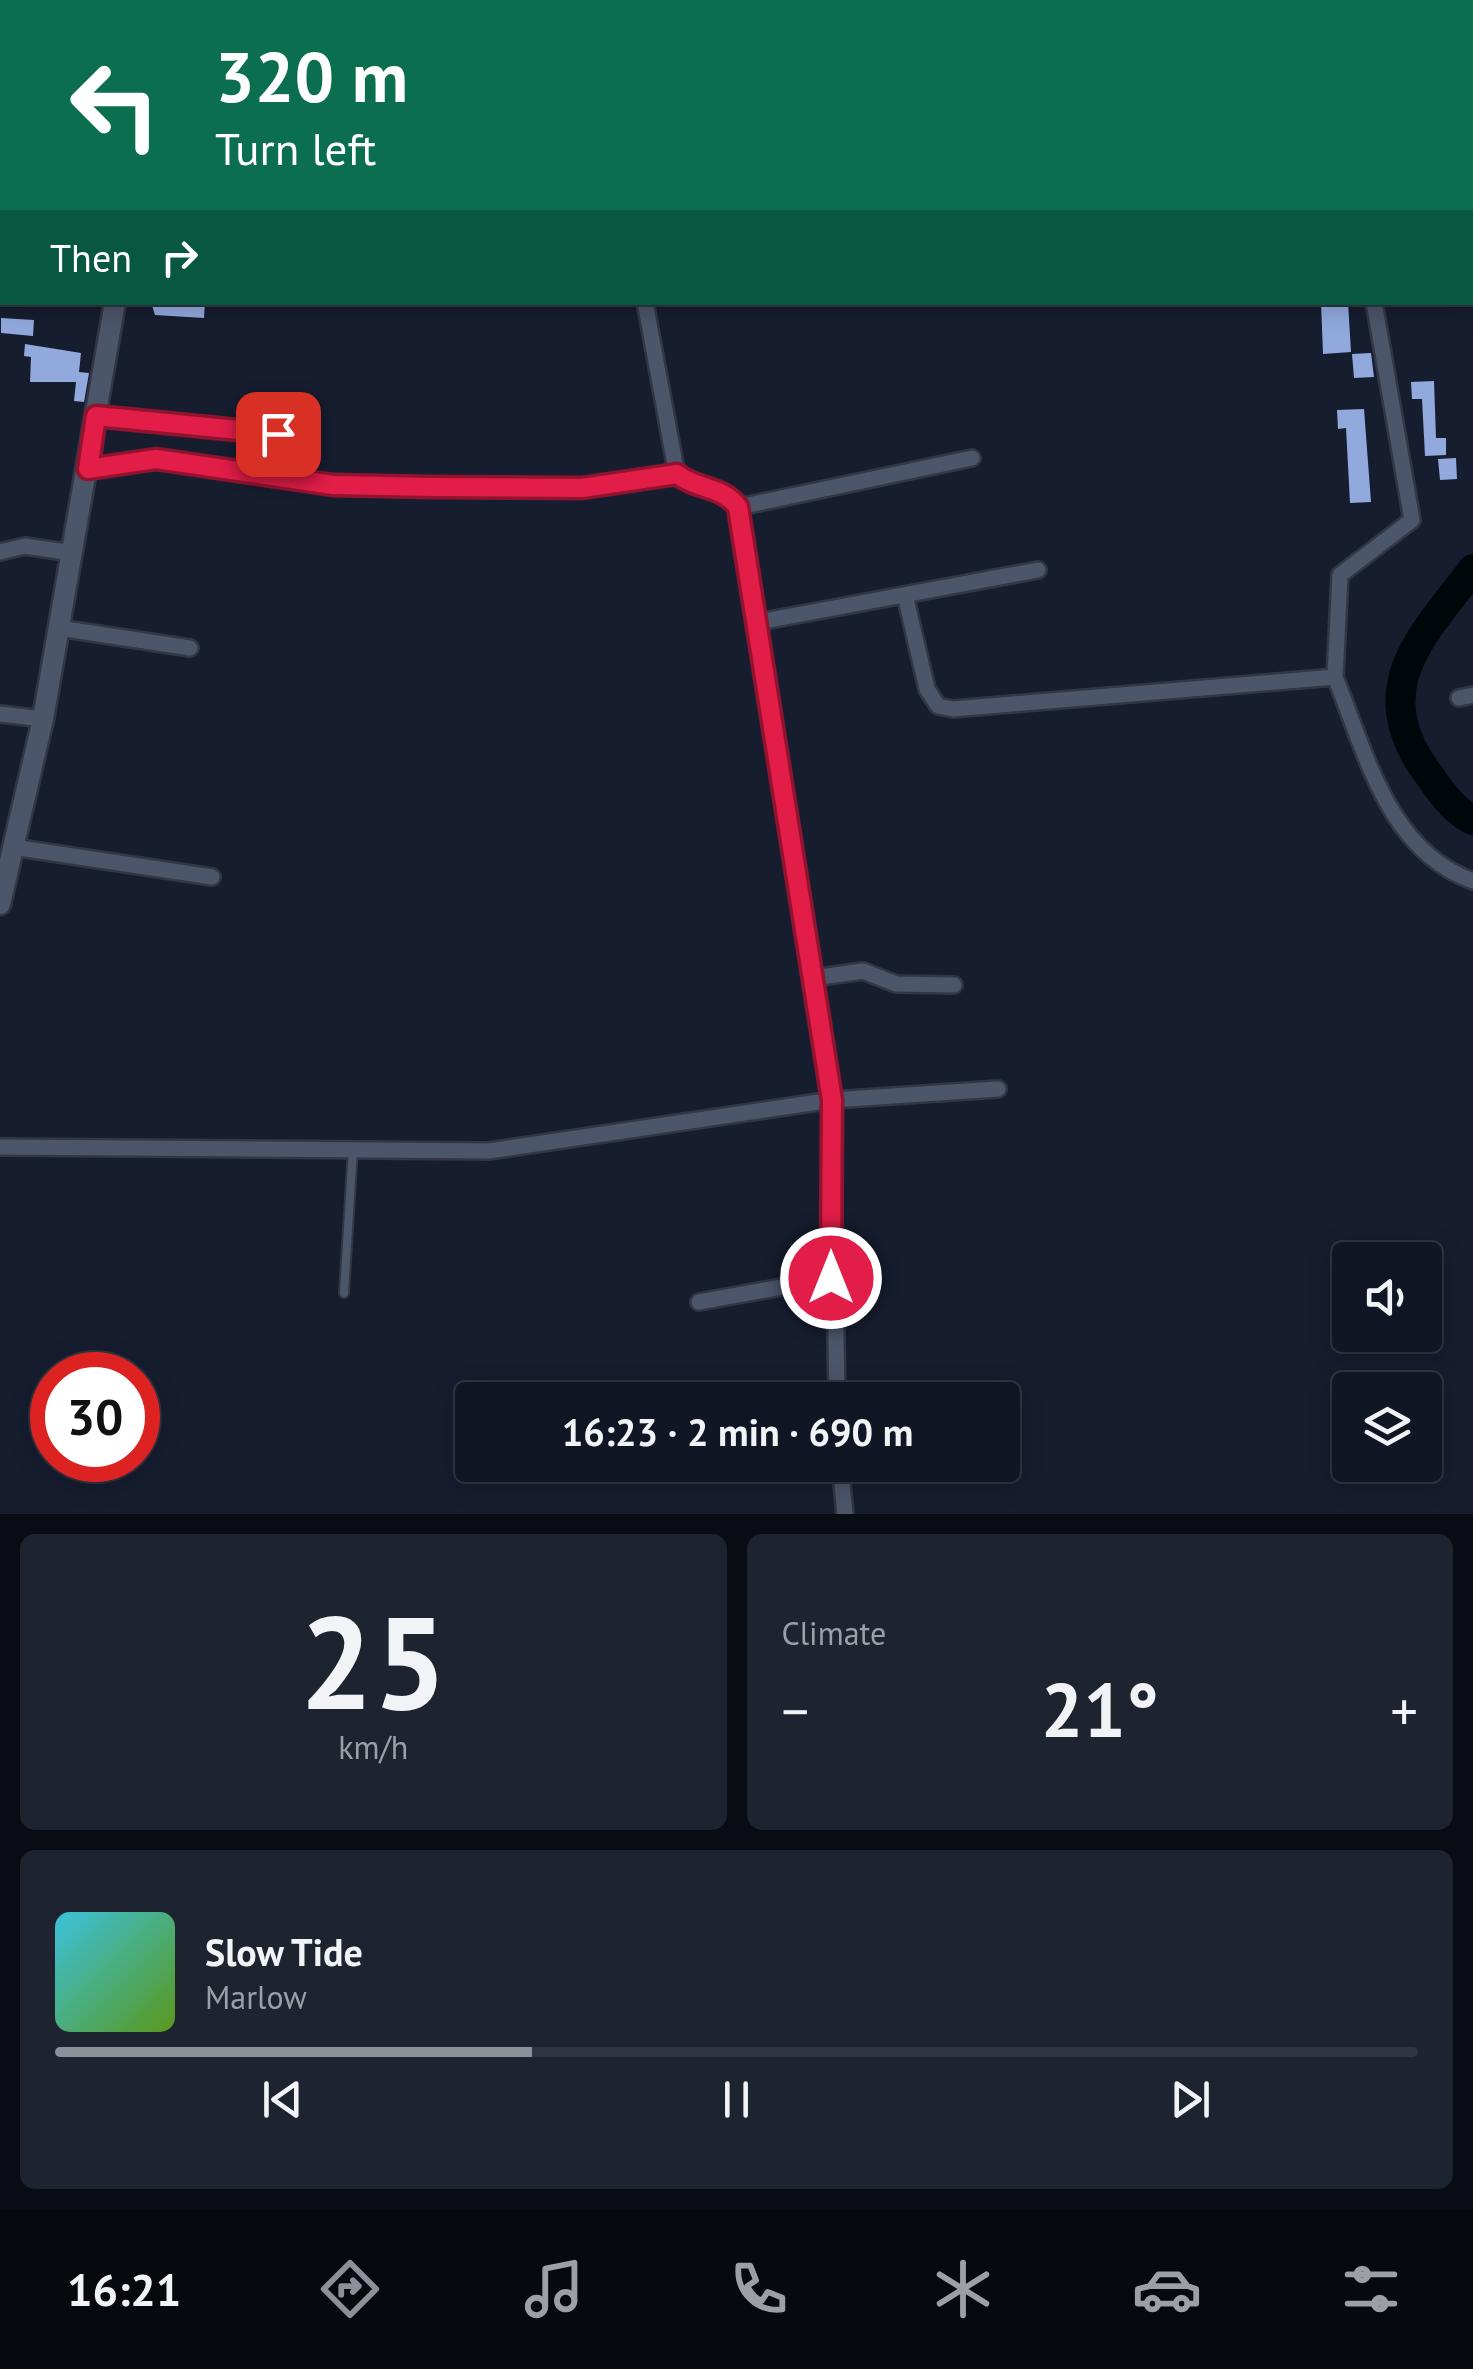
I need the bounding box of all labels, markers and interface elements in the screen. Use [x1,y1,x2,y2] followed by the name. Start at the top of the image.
[215,31,408,121] text: 320 m
[50,40,180,170] icon: left
[215,119,376,177] text: Turn left
[152,230,207,285] icon: right
[50,233,132,282] text: Then
[236,392,321,477] pin
[251,407,306,462] icon: arrive
[779,1226,883,1330] position arrow
[1332,1242,1442,1482] map controls
[1332,1242,1442,1352] button: sound
[30,1352,160,1482] speed limit sign: 30
[1332,1372,1442,1482] button: layers
[562,1407,913,1456] text: 16:23 · 2 min · 690 m
[300,1577,447,1745] text: 25
[782,1612,886,1654] text: Climate
[1041,1661,1159,1758] text: 21°
[782,1675,809,1746] text: −
[1390,1675,1418,1746] text: +
[338,1726,408,1768] text: km/h
[205,1927,363,1976] text: Slow Tide
[205,1976,307,2018] text: Marlow
[255,2072,310,2127] icon: previous
[709,2072,764,2127] icon: pause
[1163,2072,1218,2127] icon: next
[315,2254,385,2324] icon: directions
[519,2254,589,2324] icon: music
[724,2254,794,2324] icon: phone
[928,2254,998,2324] icon: climate
[1132,2254,1202,2324] icon: car
[1336,2254,1406,2324] icon: filters
[67,2260,181,2318] text: 16:21

